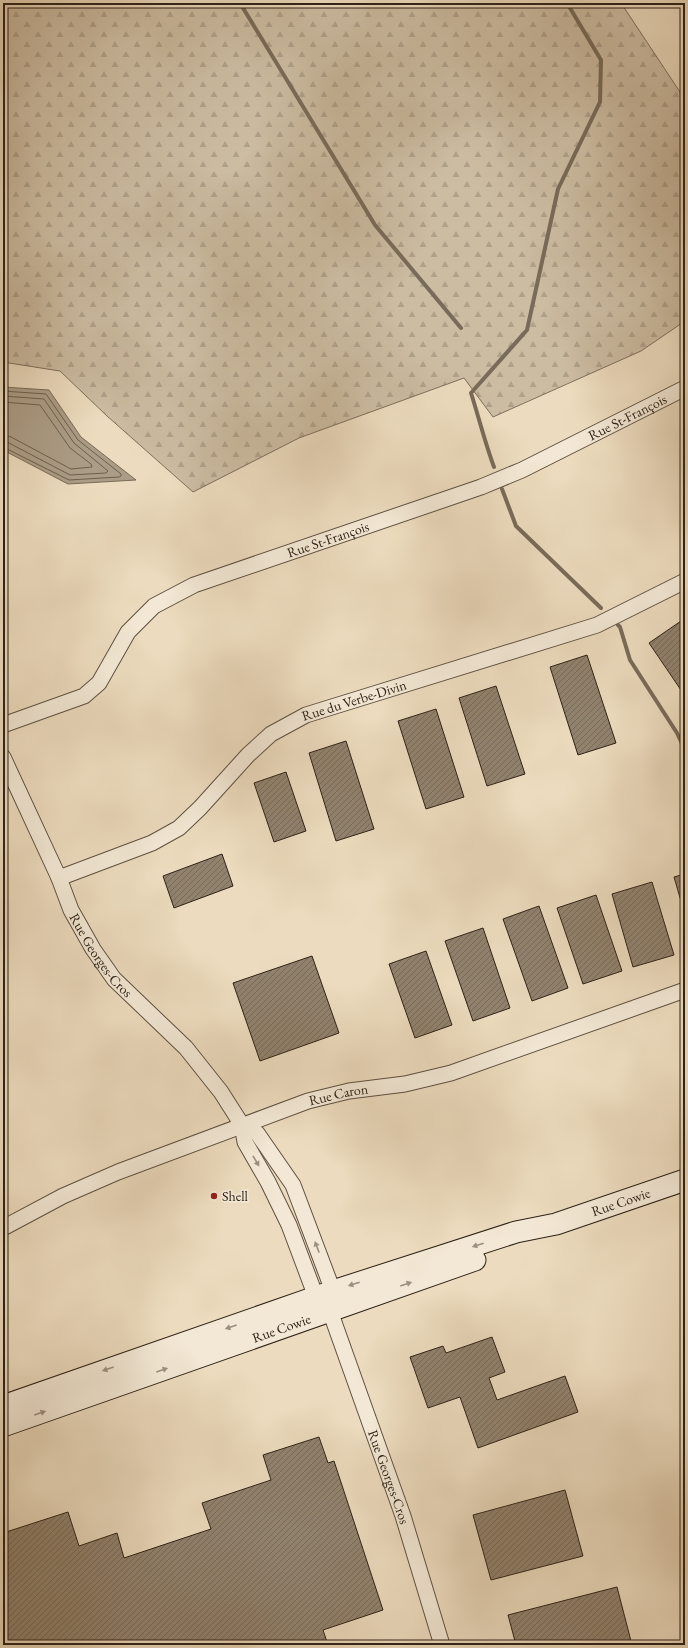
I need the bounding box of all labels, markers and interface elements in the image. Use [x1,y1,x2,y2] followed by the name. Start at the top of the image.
[585,390,670,444] street label: Rue St-François
[284,517,372,562] street label: Rue St-François
[299,675,409,725] street label: Rue du Verbe-Divin
[66,910,137,1001] street label: Rue Georges-Cros
[307,1080,370,1109] street label: Rue Caron
[252,1155,259,1167] one-way arrow
[589,1183,653,1220] street label: Rue Cowie
[222,1187,249,1205] place label: Shell
[209,1191,219,1201] marker: Shell
[313,1241,319,1253] one-way arrow
[471,1242,483,1248] one-way arrow
[348,1281,360,1287] one-way arrow
[401,1281,413,1287] one-way arrow
[250,1309,313,1347] street label: Rue Cowie
[225,1324,237,1330] one-way arrow
[102,1367,114,1373] one-way arrow
[157,1367,169,1373] one-way arrow
[34,1410,46,1416] one-way arrow
[364,1427,414,1527] street label: Rue Georges-Cros

